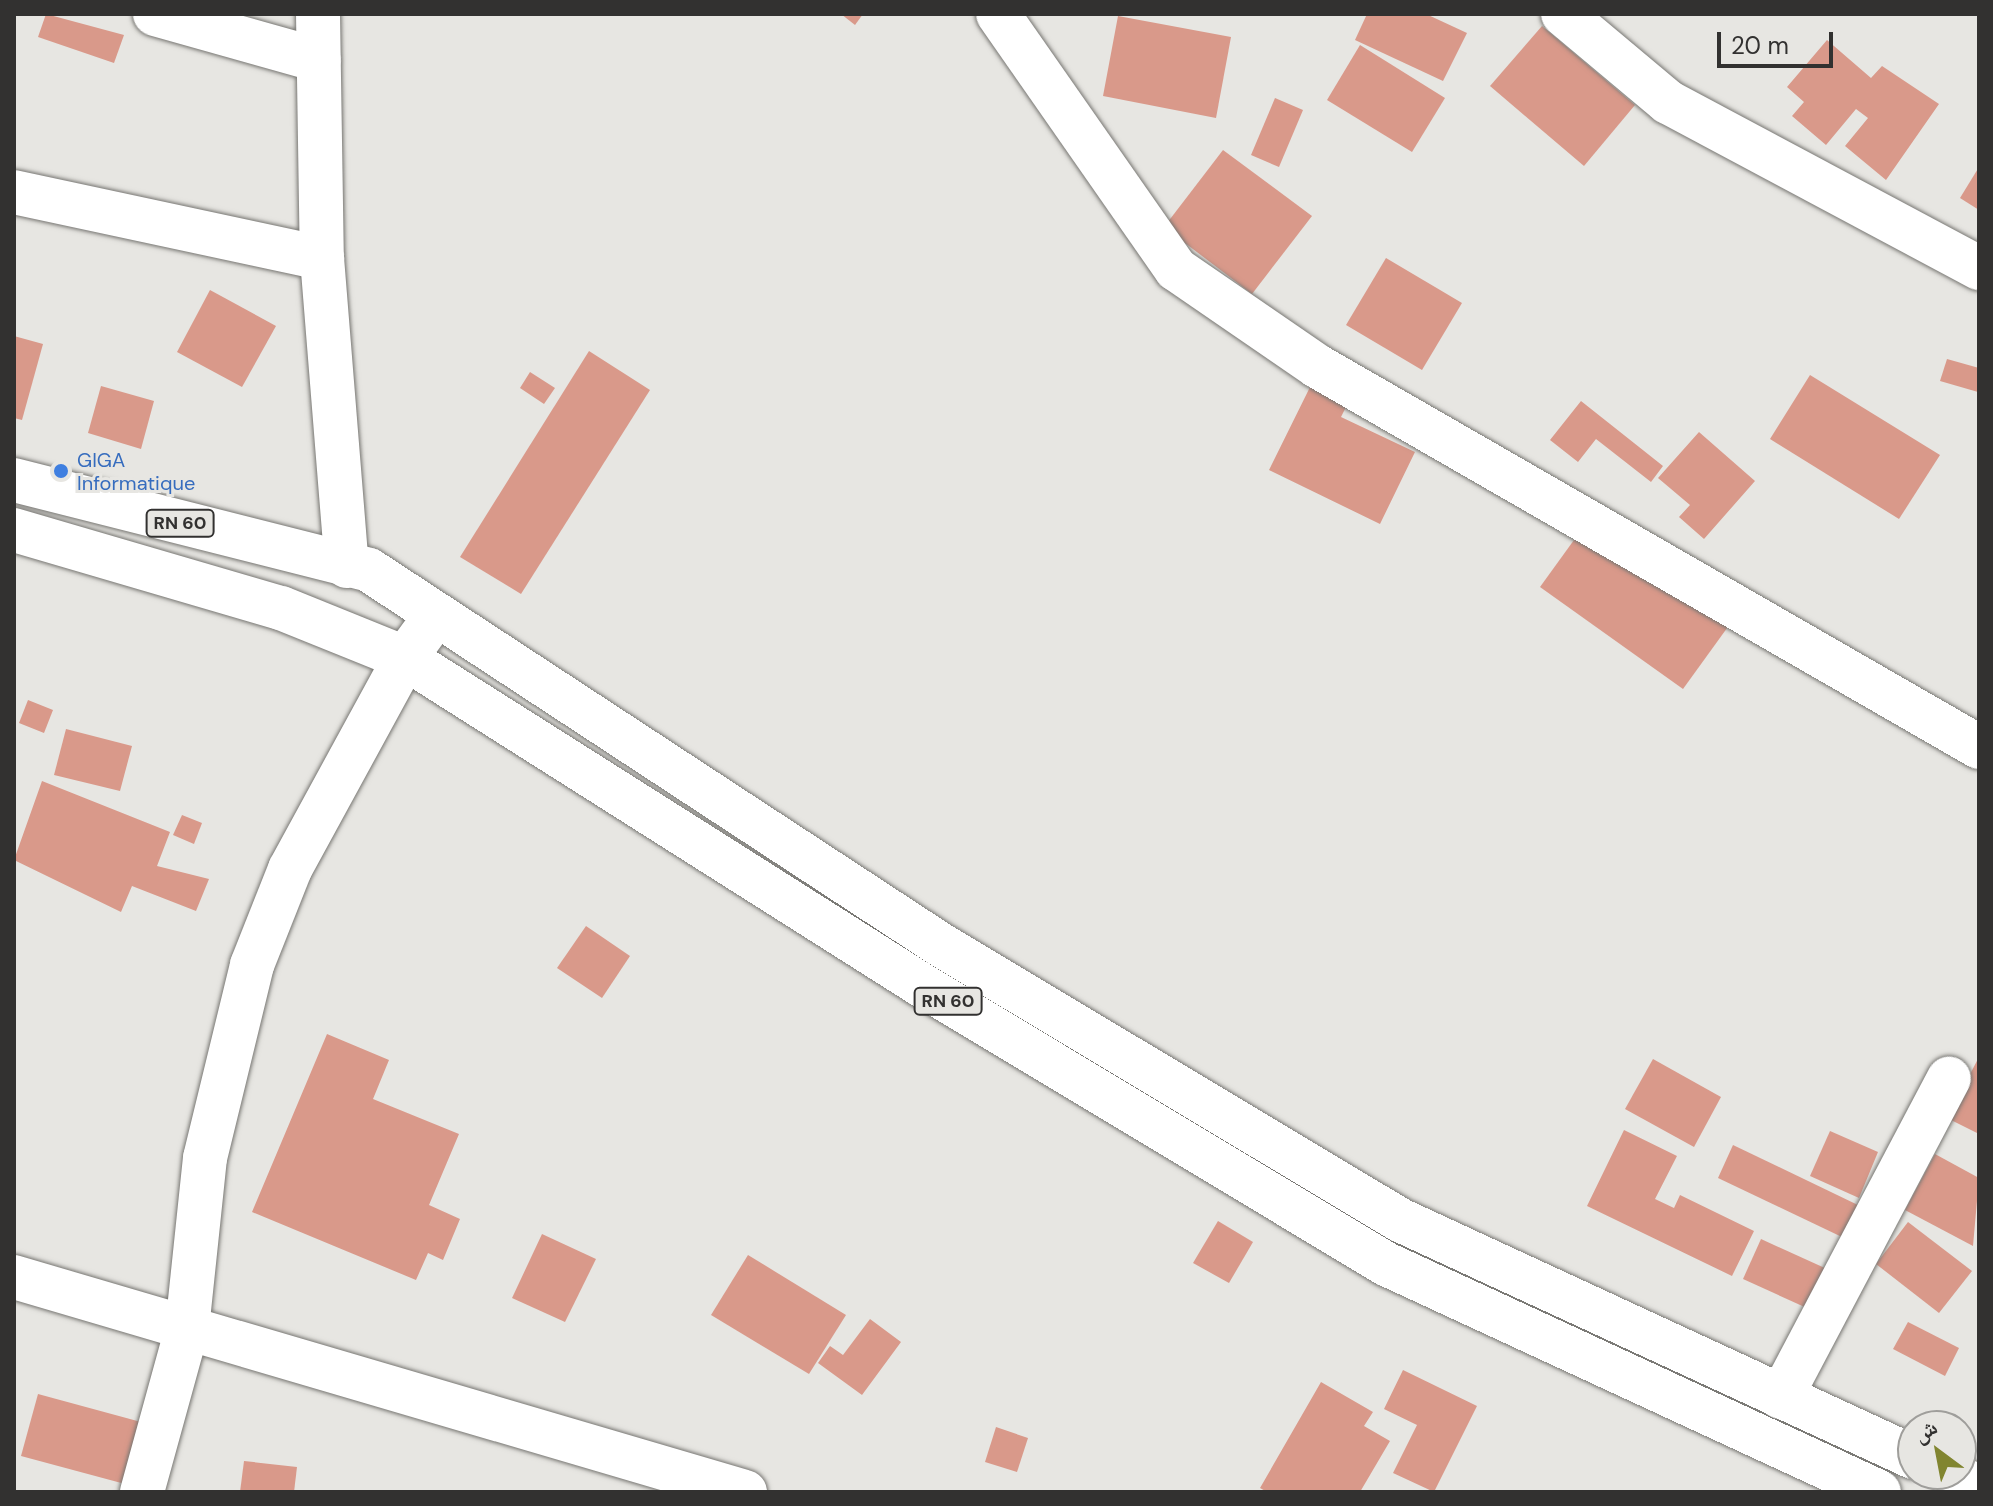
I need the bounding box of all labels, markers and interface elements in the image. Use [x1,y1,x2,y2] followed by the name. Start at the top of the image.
[1721,16,1837,66] scale bar
[1731,30,1789,61] text: 20 m
[77,448,195,495] place label: GIGA Informatique
[52,462,70,480] marker: GIGA Informatique
[144,509,216,537] road number: RN 60
[912,987,984,1015] road number: RN 60
[1897,1410,1977,1490] north arrow
[1907,1412,1943,1449] text: ش

